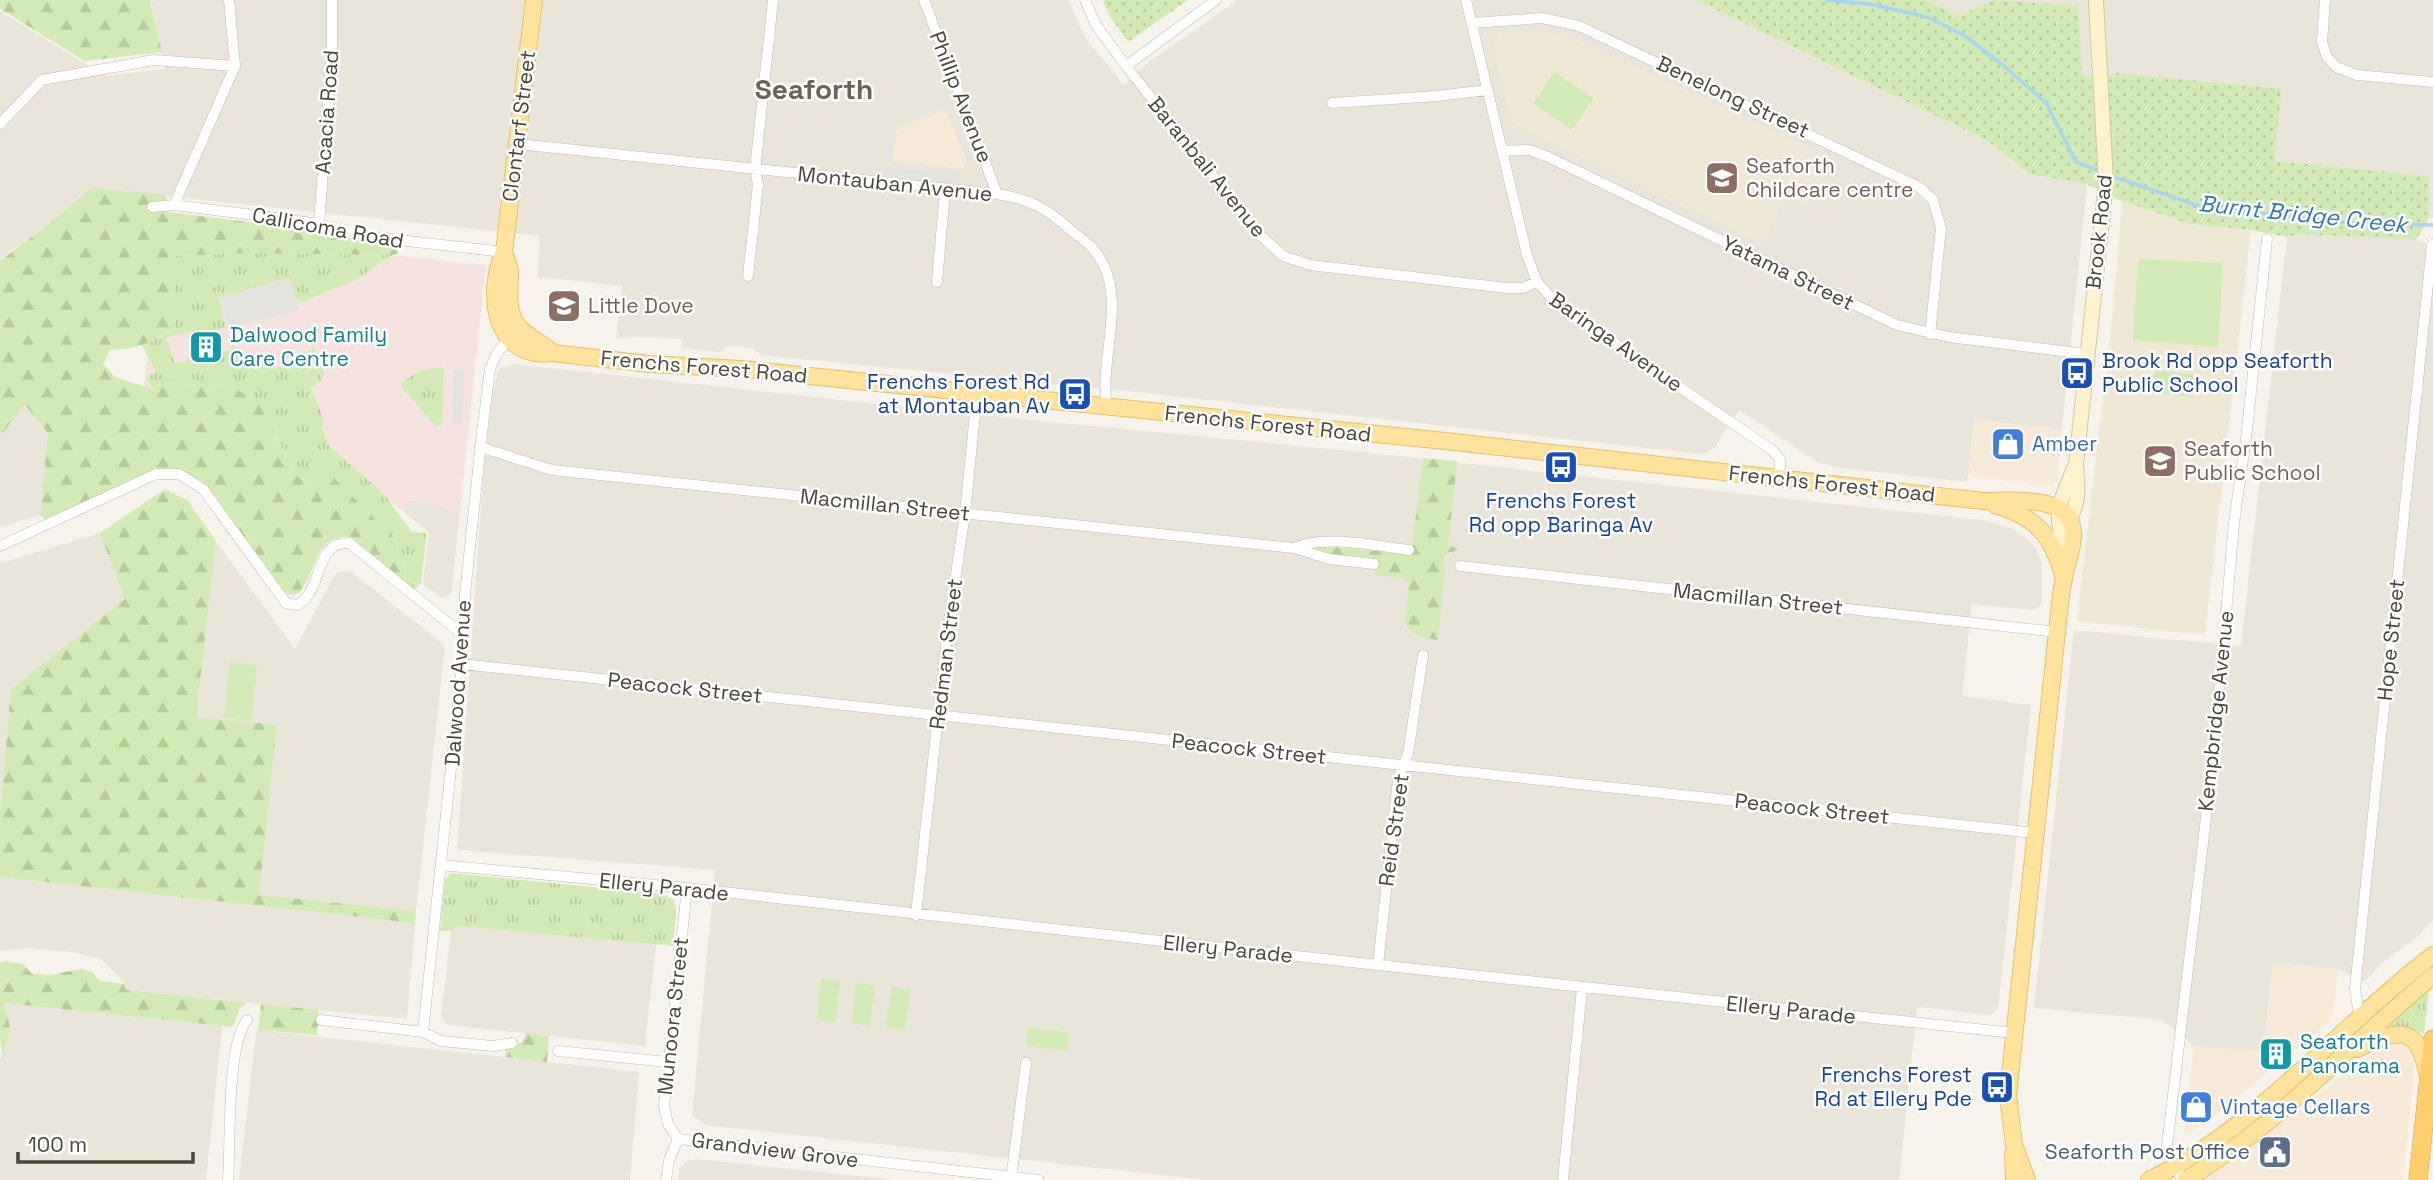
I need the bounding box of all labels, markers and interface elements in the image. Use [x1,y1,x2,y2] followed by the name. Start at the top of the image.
[924,27,999,166] street label: Phillip Avenue
[309,49,344,175] street label: Acacia Road
[496,49,541,203] street label: Clontarf Street
[1652,49,1814,144] street label: Benelong Street
[755,71,873,107] district label: Seaforth
[1142,91,1273,243] street label: Baranbali Avenue
[1746,152,1913,203] place label: Seaforth Childcare centre
[1703,159,1741,197] school or university icon: Seaforth Childcare centre
[796,160,994,207] street label: Montauban Avenue
[2079,173,2118,291] street label: Brook Road
[2197,188,2411,240] water label: Burnt Bridge Creek
[250,201,406,254] street label: Callicoma Road
[1718,229,1859,316] street label: Yatama Street
[1544,286,1688,398] street label: Baringa Avenue
[545,287,583,325] school or university icon: Little Dove
[588,292,694,319] place label: Little Dove
[230,321,387,372] place label: Dalwood Family Care Centre
[187,328,225,366] building icon: Dalwood Family Care Centre
[599,344,809,389] street label: Frenchs Forest Road
[2102,347,2333,398] place label: Brook Rd opp Seaforth Public School
[2058,354,2096,392] bus stop icon: Brook Rd opp Seaforth Public School
[867,368,1050,419] place label: Frenchs Forest Rd at Montauban Av
[1056,375,1094,413] bus stop icon: Frenchs Forest Rd at Montauban Av
[1163,399,1373,448] street label: Frenchs Forest Road
[1989,425,2027,463] shop icon: Amber
[2032,430,2097,457] place label: Amber
[2184,435,2321,486] place label: Seaforth Public School
[2141,442,2179,480] school or university icon: Seaforth Public School
[1542,448,1580,486] bus stop icon: Frenchs Forest Rd opp Baringa Av
[1727,459,1937,508] street label: Frenchs Forest Road
[799,482,971,527] street label: Macmillan Street
[1469,487,1653,538] place label: Frenchs Forest Rd opp Baringa Av
[1672,576,1844,621] street label: Macmillan Street
[923,577,968,731] street label: Redman Street
[2371,578,2410,702] street label: Hope Street
[438,599,477,767] street label: Dalwood Avenue
[2192,609,2239,813] street label: Kempbridge Avenue
[606,666,764,709] street label: Peacock Street
[1170,727,1328,770] street label: Peacock Street
[1372,772,1415,888] street label: Reid Street
[1733,787,1891,830] street label: Peacock Street
[598,866,730,907] street label: Ellery Parade
[1162,928,1294,969] street label: Ellery Parade
[651,935,694,1096] street label: Munoora Street
[1725,989,1857,1030] street label: Ellery Parade
[2300,1028,2400,1079] place label: Seaforth Panorama
[2257,1035,2295,1073] building icon: Seaforth Panorama
[1814,1061,1972,1112] place label: Frenchs Forest Rd at Ellery Pde
[1978,1068,2016,1106] bus stop icon: Frenchs Forest Rd at Ellery Pde
[2177,1088,2215,1126] shop icon: Vintage Cellars
[2220,1093,2370,1120] place label: Vintage Cellars
[18,1120,192,1164] scale bar
[690,1126,860,1173] street label: Grandview Grove
[28,1131,87,1158] text: 100 m
[2256,1133,2294,1171] public building icon: Seaforth Post Office
[2045,1138,2250,1165] place label: Seaforth Post Office

